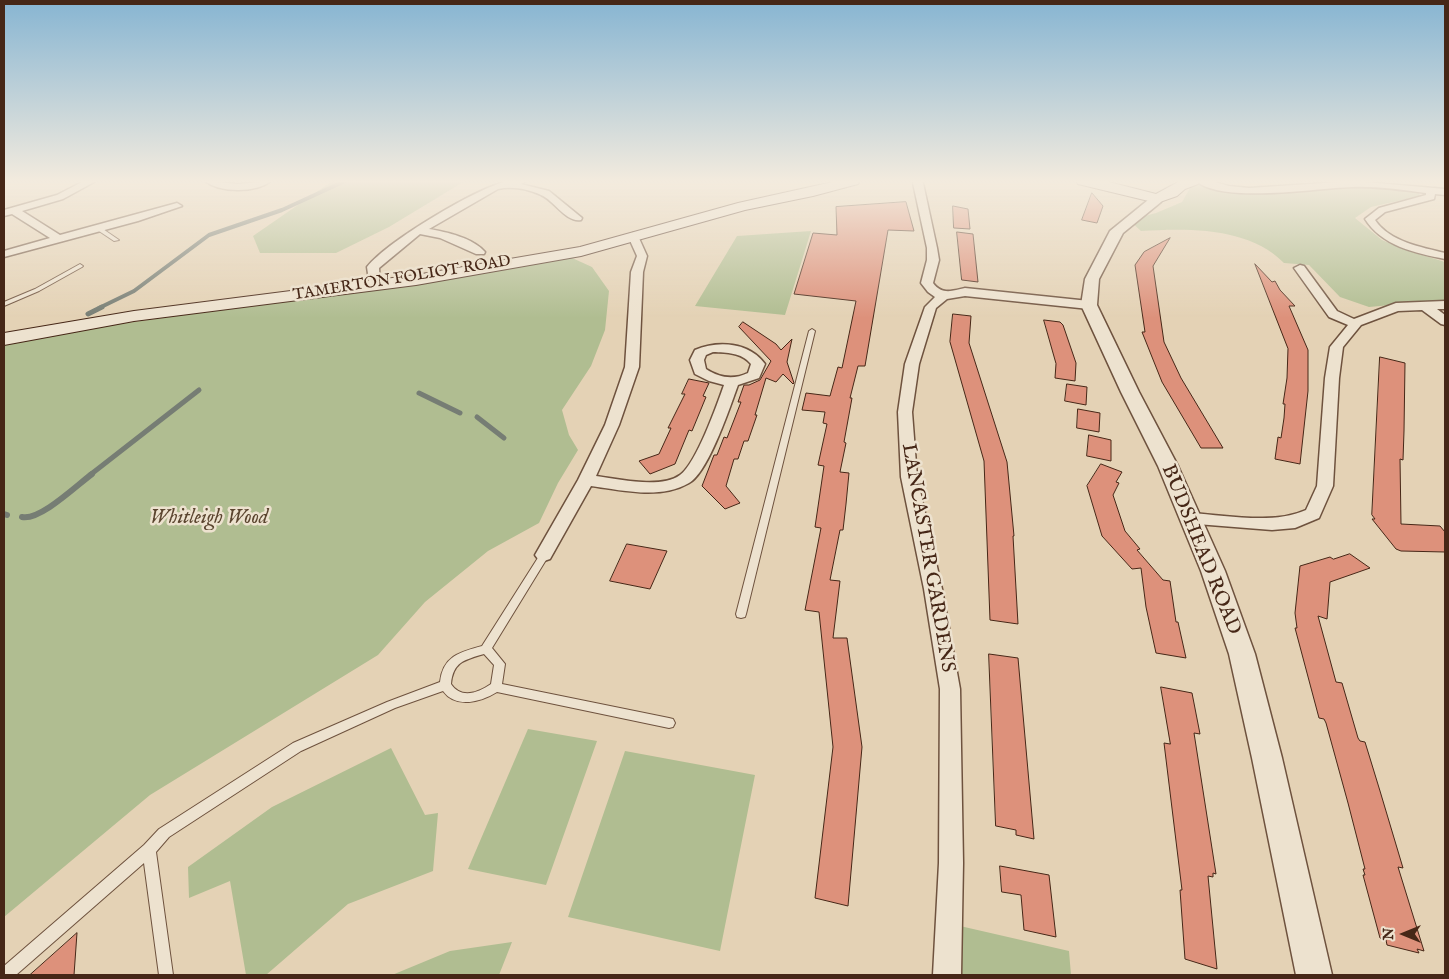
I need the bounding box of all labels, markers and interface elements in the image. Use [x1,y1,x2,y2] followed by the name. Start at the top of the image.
[292,252,512,306] street label: TAMERTON FOLIOT ROAD
[895,442,959,674] street label: LANCASTER GARDENS
[1155,461,1245,639] street label: BUDSHEAD ROAD
[150,507,268,531] park label: Whitleigh Wood
[1379,909,1429,959] north arrow
[1380,928,1398,940] text: N

